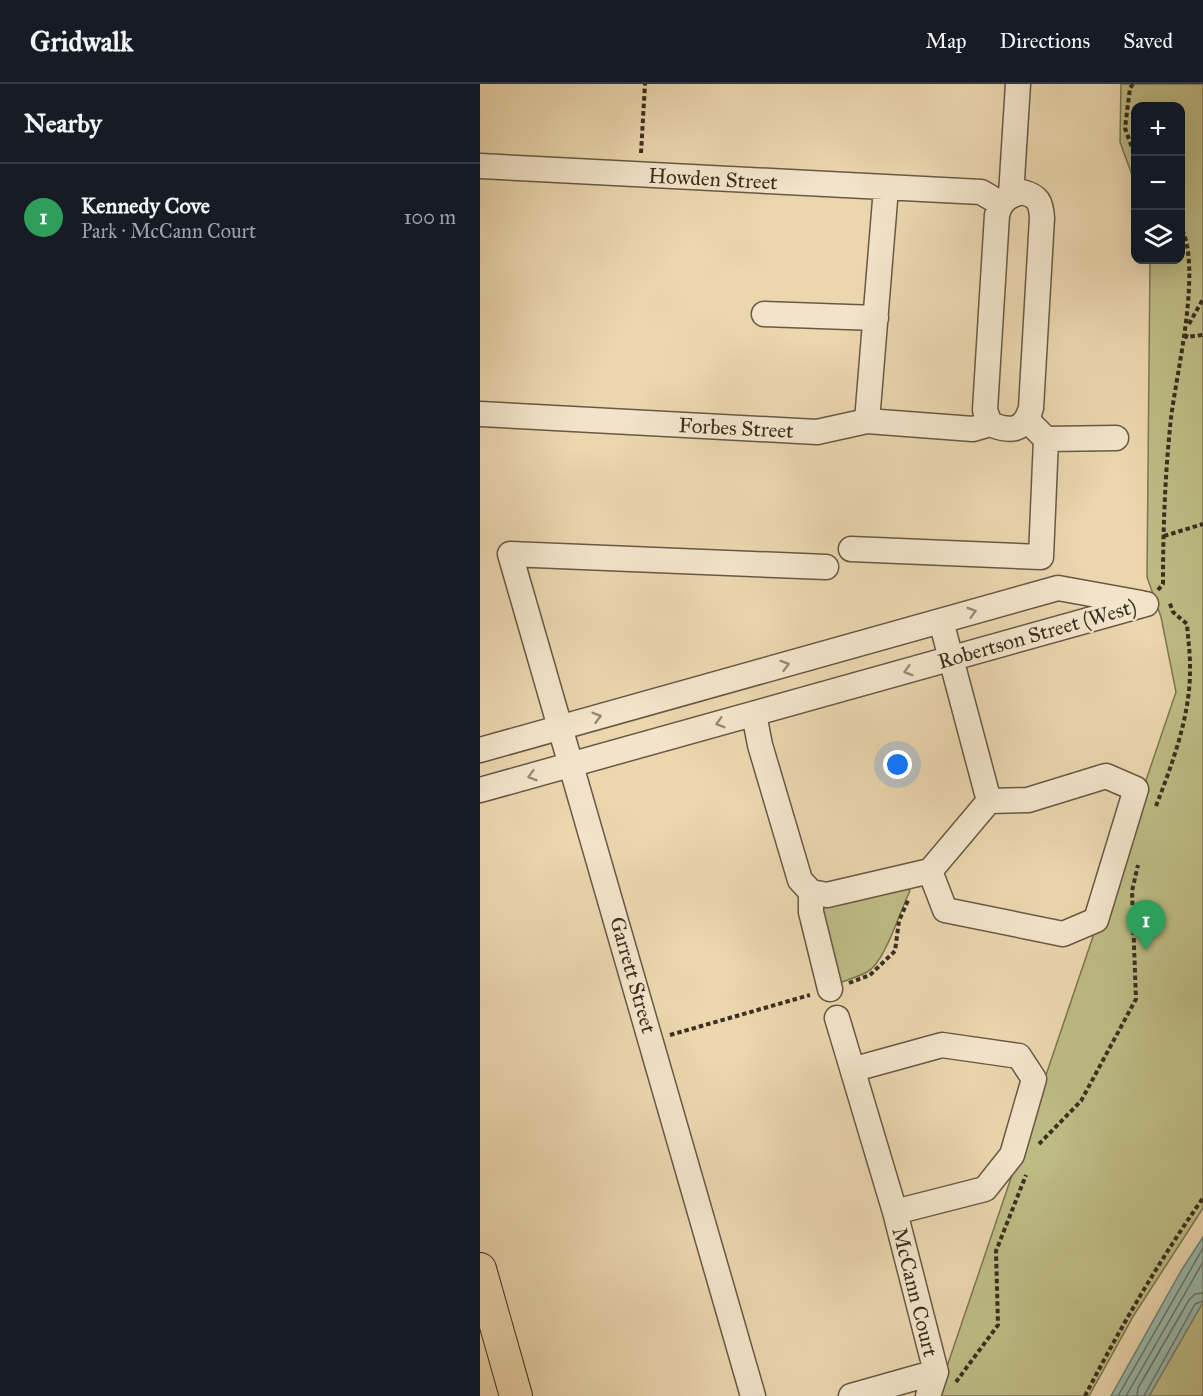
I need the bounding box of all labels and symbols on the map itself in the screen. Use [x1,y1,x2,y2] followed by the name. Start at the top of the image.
[648,163,779,195] street label: Howden Street
[678,412,795,444] street label: Forbes Street
[935,593,1139,675] street label: Robertson Street (West)
[967,607,977,619] one-way arrow
[780,659,790,672] one-way arrow
[903,663,913,676] one-way arrow
[591,712,602,724] one-way arrow
[715,716,726,728] one-way arrow
[883,750,912,779] your location
[528,769,538,781] one-way arrow
[1126,900,1166,950] pin: 1
[604,914,662,1037] street label: Garrett Street
[886,1225,944,1360] street label: McCann Court

